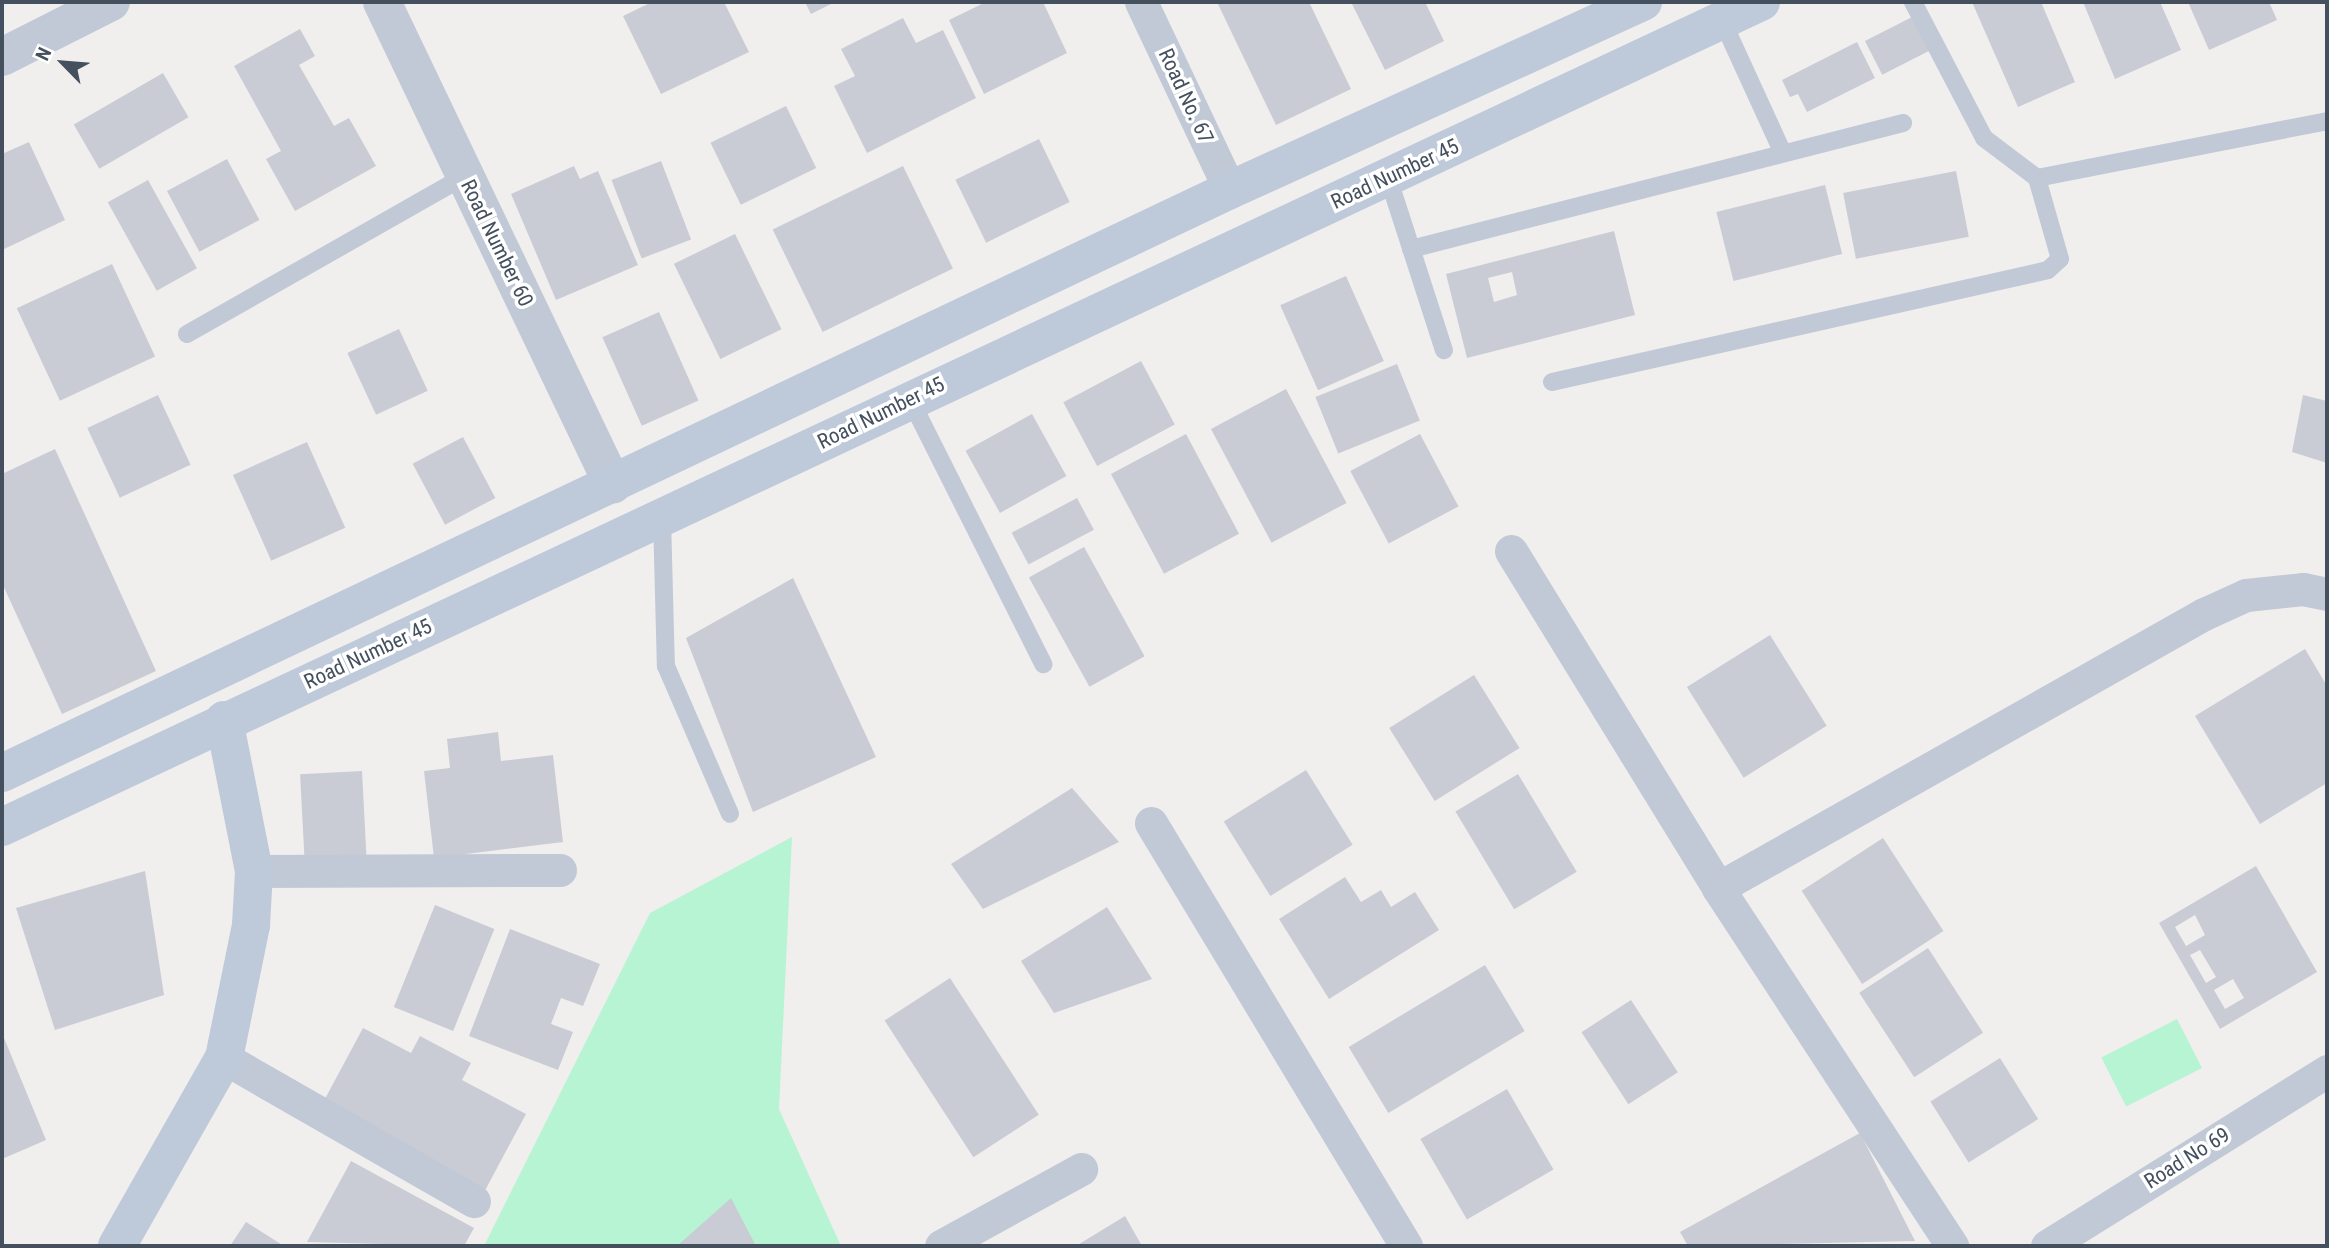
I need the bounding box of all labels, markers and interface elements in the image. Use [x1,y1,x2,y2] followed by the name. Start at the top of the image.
[28,28,98,98] north arrow
[31,44,56,64] text: N
[1153,45,1219,147] street label: Road No. 67
[1327,133,1463,215] street label: Road Number 45
[455,175,539,311] street label: Road Number 60
[813,371,949,455] street label: Road Number 45
[300,613,436,695] street label: Road Number 45
[2140,1122,2234,1194] street label: Road No 69

